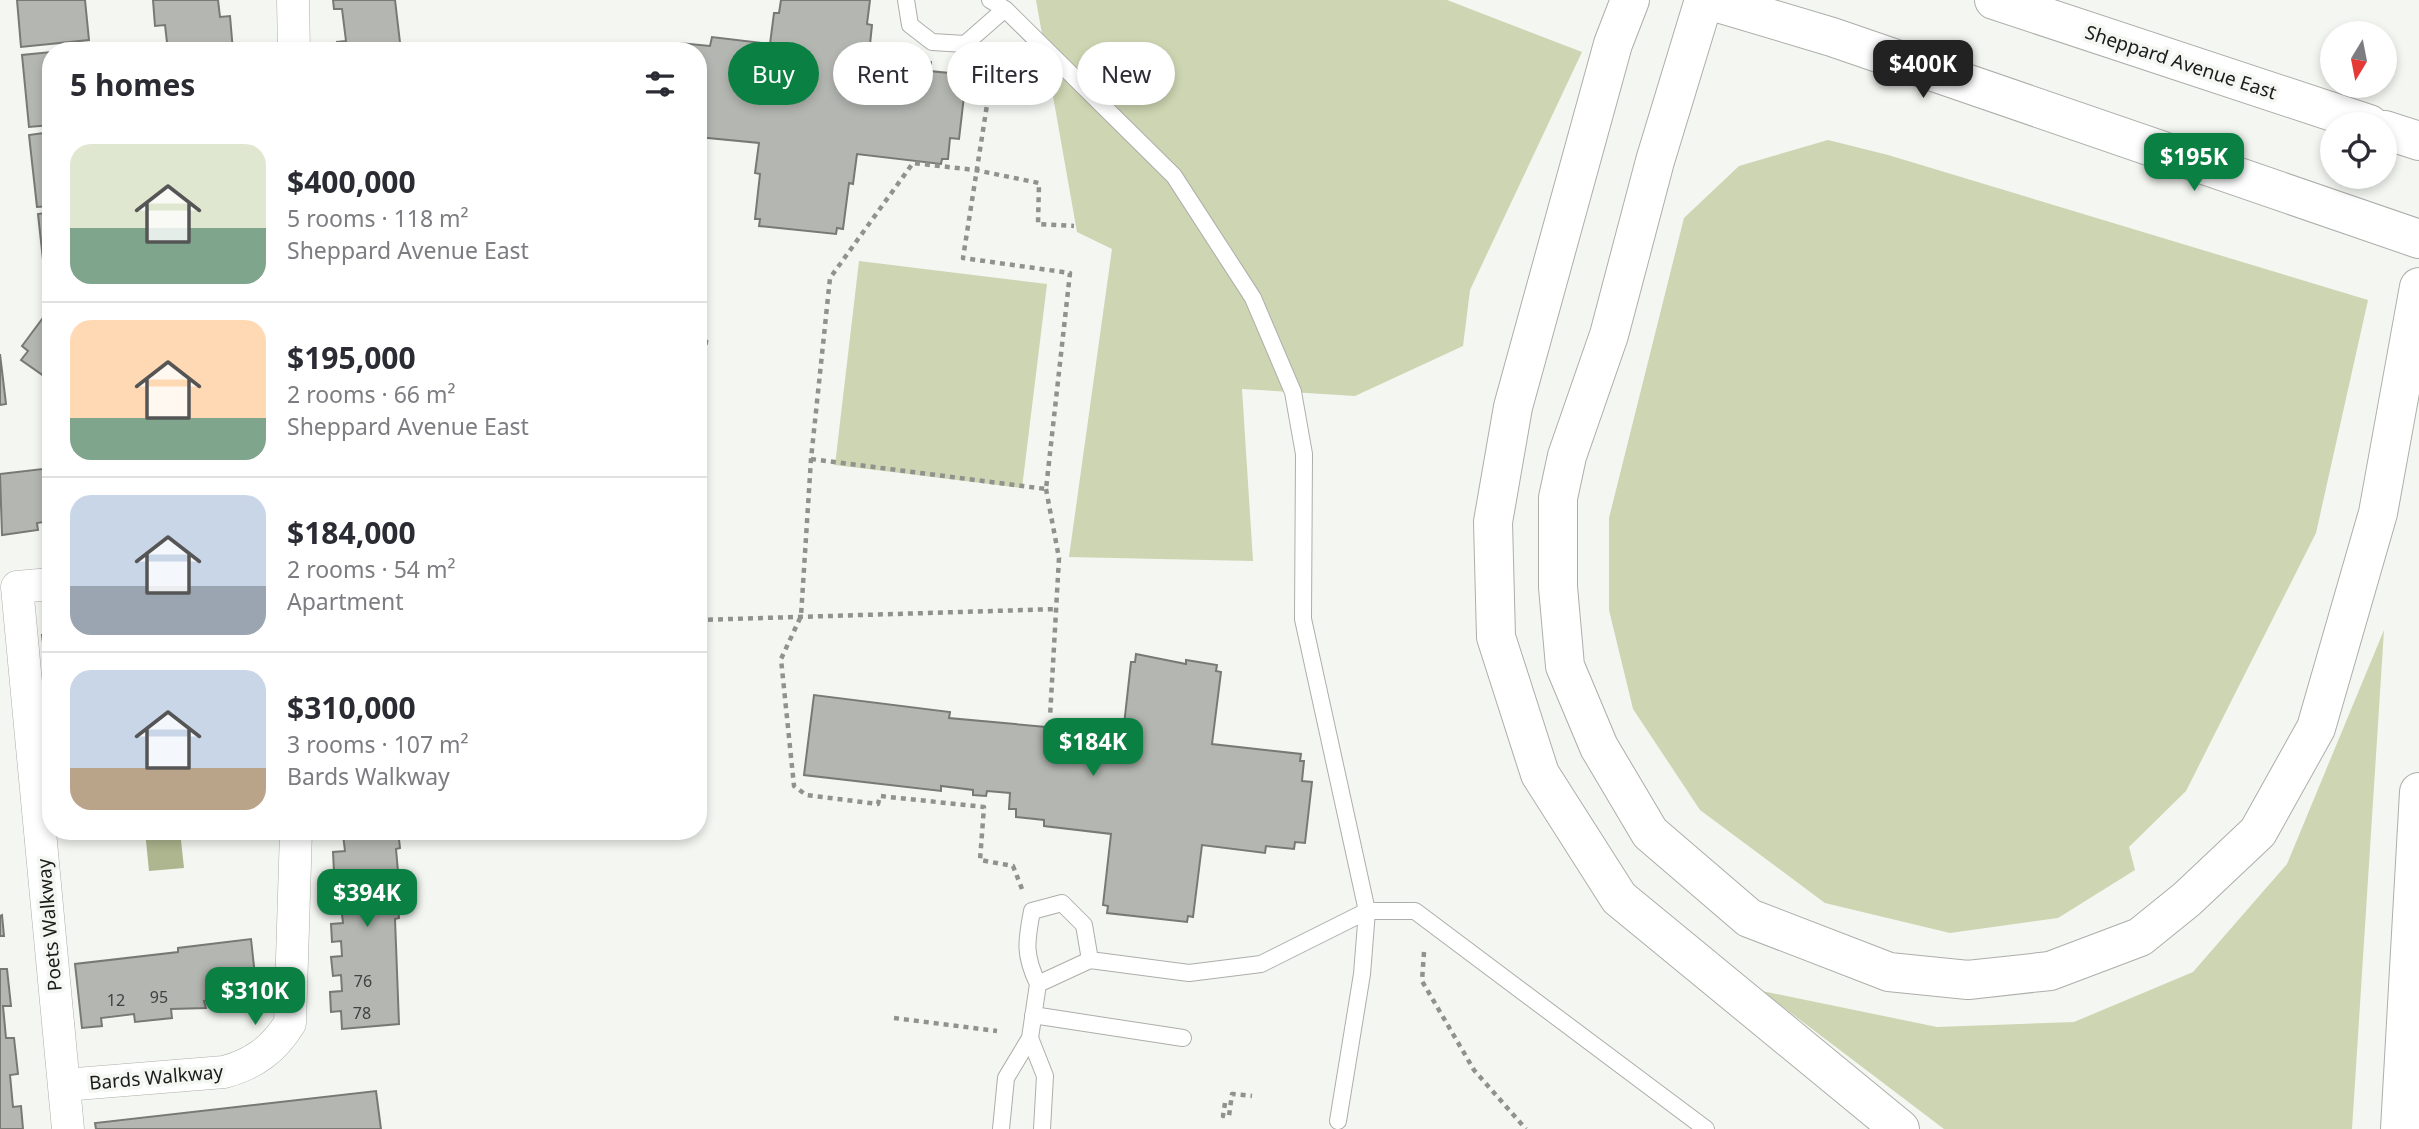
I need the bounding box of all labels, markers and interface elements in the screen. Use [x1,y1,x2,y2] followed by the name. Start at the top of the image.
[2082,19,2280,105] street label: Sheppard Avenue East
[2320,21,2398,98] north arrow
[2320,21,2397,189] map controls
[1874,41,1972,100] pin: $400K
[728,42,819,105] chip: Buy
[833,42,933,105] chip: Rent
[947,42,1063,105] chip: Filters
[1077,42,1175,105] chip: New
[1889,47,1957,79] text: $400K
[70,64,195,105] text: 5 homes
[641,65,679,103] icon: filters
[2320,112,2397,189] button: locate
[2145,134,2243,193] pin: $195K
[2160,140,2228,172] text: $195K
[287,161,416,202] text: $400,000
[126,172,210,256] icon: home
[287,202,469,234] text: 5 rooms · 118 m²
[287,234,529,266] text: Sheppard Avenue East
[287,337,416,378] text: $195,000
[126,348,210,432] icon: home
[287,378,456,410] text: 2 rooms · 66 m²
[287,410,529,442] text: Sheppard Avenue East
[287,512,416,553] text: $184,000
[126,523,210,607] icon: home
[287,553,456,585] text: 2 rooms · 54 m²
[287,585,404,617] text: Apartment
[287,687,416,728] text: $310,000
[126,698,210,782] icon: home
[1044,718,1142,778] pin: $184K
[1059,725,1127,757] text: $184K
[287,728,469,760] text: 3 rooms · 107 m²
[287,760,450,792] text: Bards Walkway
[30,857,68,992] street label: Poets Walkway
[318,870,416,929] pin: $394K
[333,876,401,908] text: $394K
[206,968,304,1027] pin: $310K
[354,970,372,992] house number: 76
[221,974,289,1006] text: $310K
[150,986,168,1008] house number: 95
[107,989,125,1011] house number: 12
[353,1002,371,1024] house number: 78
[88,1058,224,1096] street label: Bards Walkway

